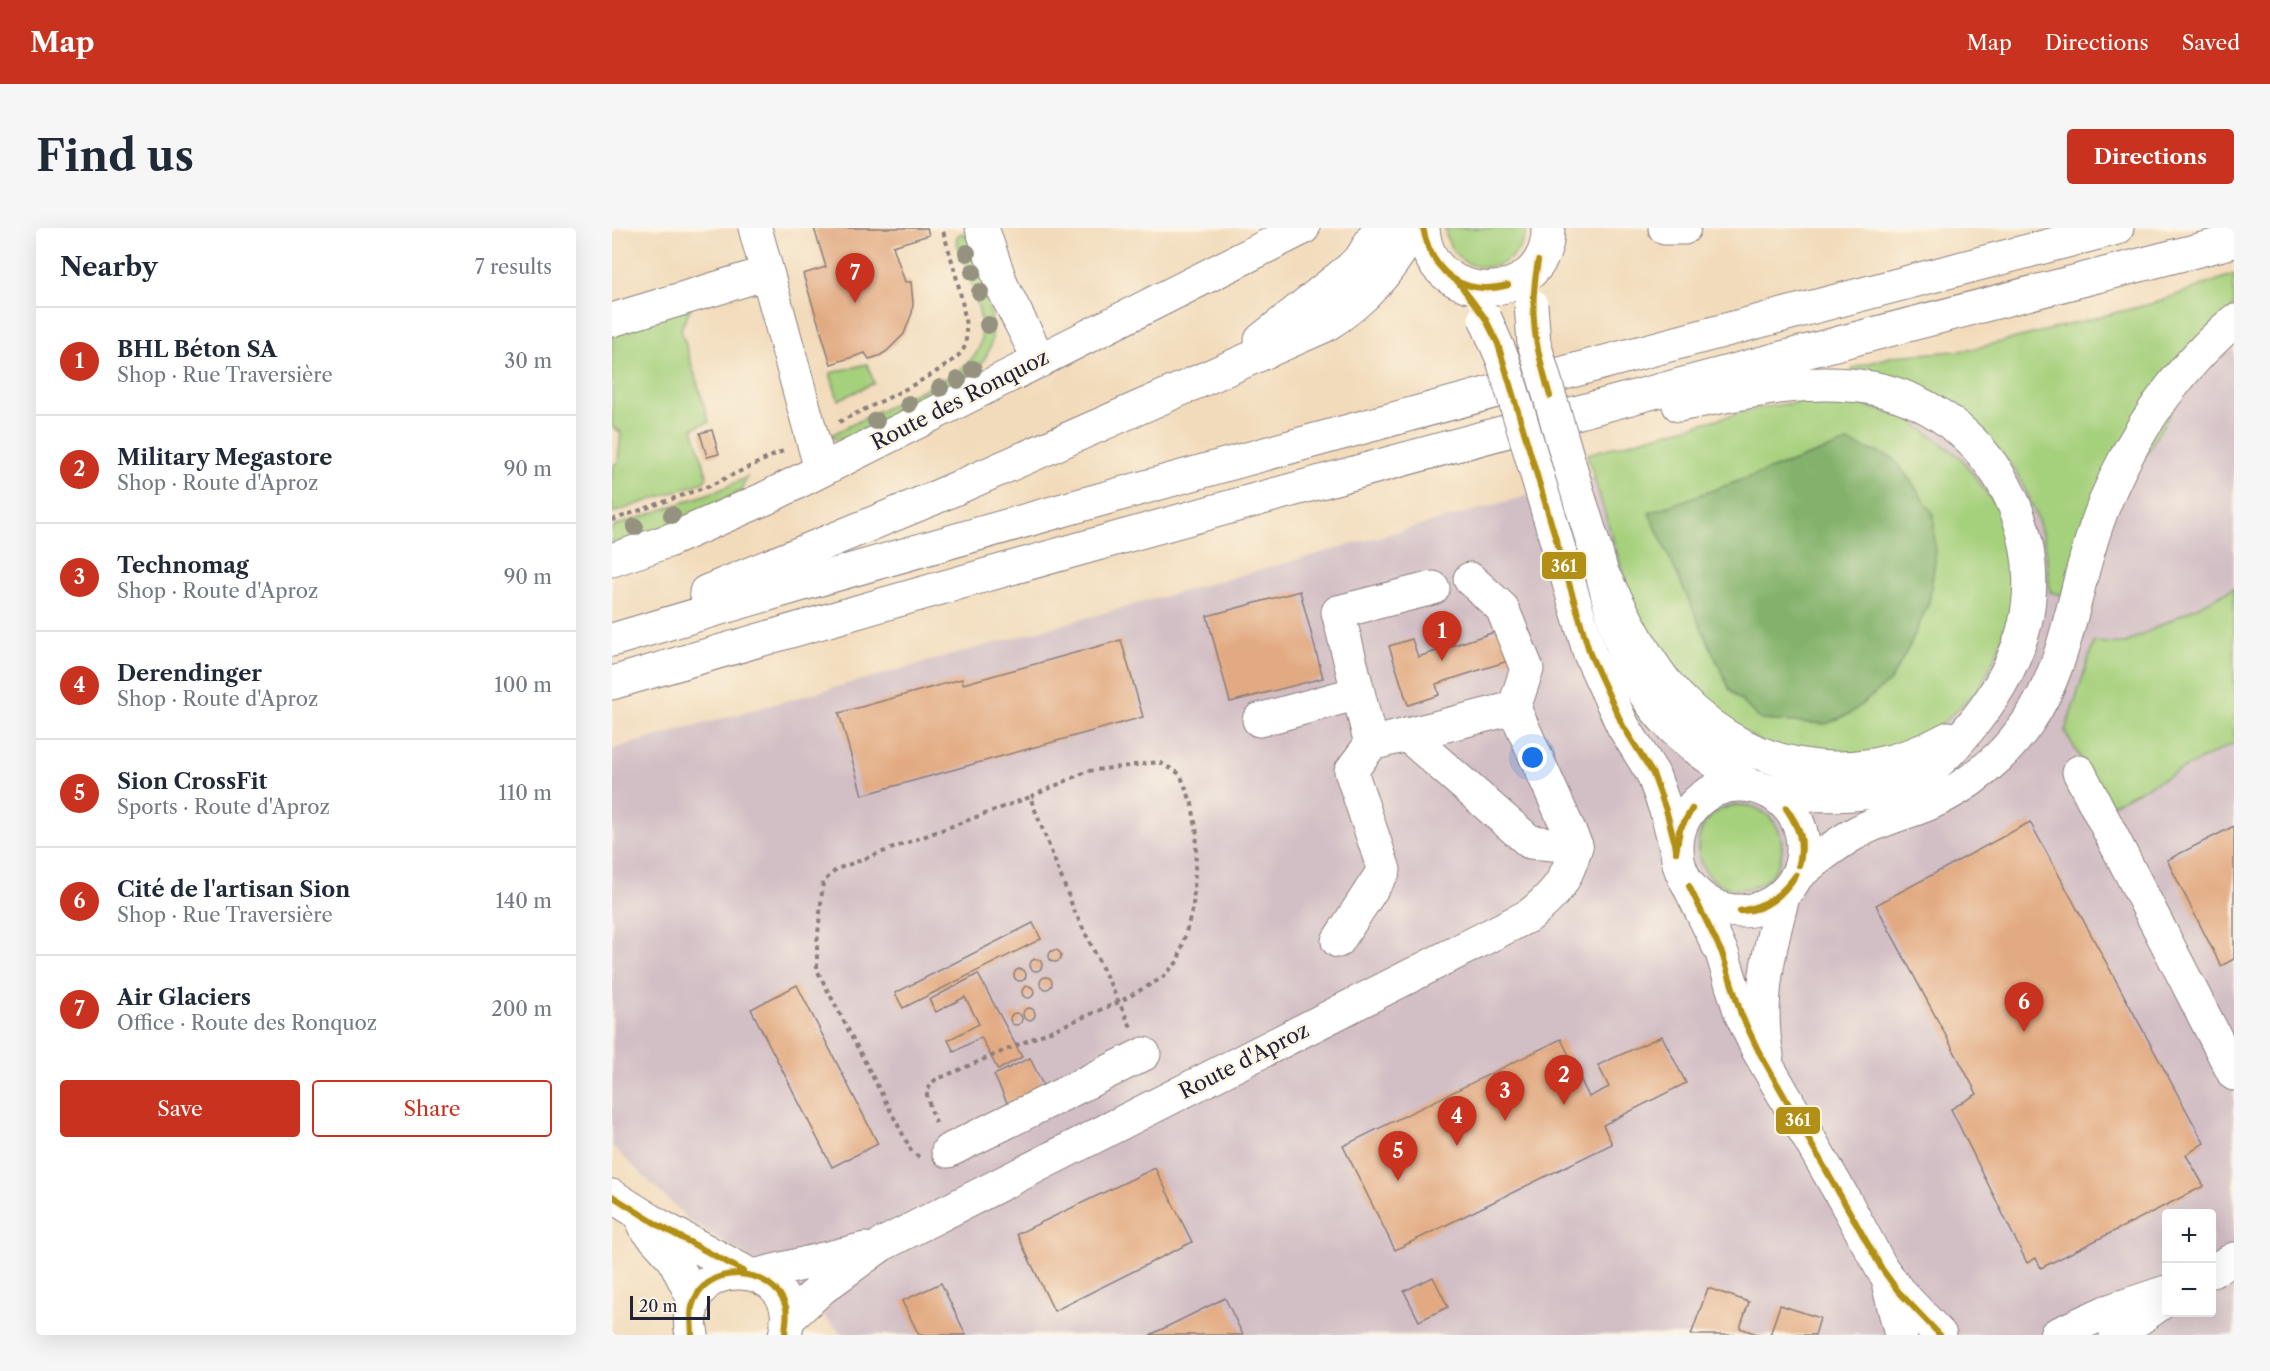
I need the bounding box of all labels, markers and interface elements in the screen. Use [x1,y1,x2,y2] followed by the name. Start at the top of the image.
[30,25,94,59] text: Map
[1967,30,2012,55] text: Map
[2045,30,2149,55] text: Directions
[2182,30,2240,55] text: Saved
[2067,129,2234,184] button: Directions
[36,130,194,182] text: Find us
[60,251,158,283] text: Nearby
[836,254,874,303] pin: 7
[475,255,552,279] text: 7 results
[117,336,277,363] text: BHL Béton SA
[867,344,1053,455] street label: Route des Ronquoz
[75,349,84,373] text: 1
[504,349,552,373] text: 30 m
[117,363,333,387] text: Shop · Rue Traversière
[117,444,332,471] text: Military Megastore
[74,457,85,481] text: 2
[504,457,552,481] text: 90 m
[117,471,318,495] text: Shop · Route d'Aproz
[1541,551,1587,580] line badge: 361
[117,552,249,579] text: Technomag
[1551,556,1578,576] text: 361
[74,565,85,589] text: 3
[504,565,552,589] text: 90 m
[117,579,318,603] text: Shop · Route d'Aproz
[1422,612,1462,661] pin: 1
[117,660,262,687] text: Derendinger
[74,673,85,697] text: 4
[494,673,552,697] text: 100 m
[117,687,318,711] text: Shop · Route d'Aproz
[1518,743,1547,772] your location
[117,768,267,795] text: Sion CrossFit
[74,781,85,805] text: 5
[499,781,552,805] text: 110 m
[117,795,330,819] text: Sports · Route d'Aproz
[117,876,350,903] text: Cité de l'artisan Sion
[74,889,85,913] text: 6
[495,889,552,913] text: 140 m
[117,903,333,927] text: Shop · Rue Traversière
[2004,982,2044,1032] pin: 6
[117,984,251,1011] text: Air Glaciers
[74,997,85,1021] text: 7
[491,997,552,1021] text: 200 m
[117,1011,377,1035] text: Office · Route des Ronquoz
[1175,1017,1313,1104] street label: Route d'Aproz
[1544,1056,1584,1105] pin: 2
[1486,1072,1524,1121] pin: 3
[60,1080,300,1137] button: Save
[312,1080,552,1137] button: Share
[1438,1096,1476,1146] pin: 4
[1775,1106,1821,1135] line badge: 361
[1785,1110,1812,1130] text: 361
[1378,1132,1418,1181] pin: 5
[2162,1209,2216,1317] map controls
[2162,1209,2216,1263] button: +
[2162,1263,2216,1317] button: −
[630,1293,710,1320] scale bar
[639,1296,678,1316] text: 20 m

